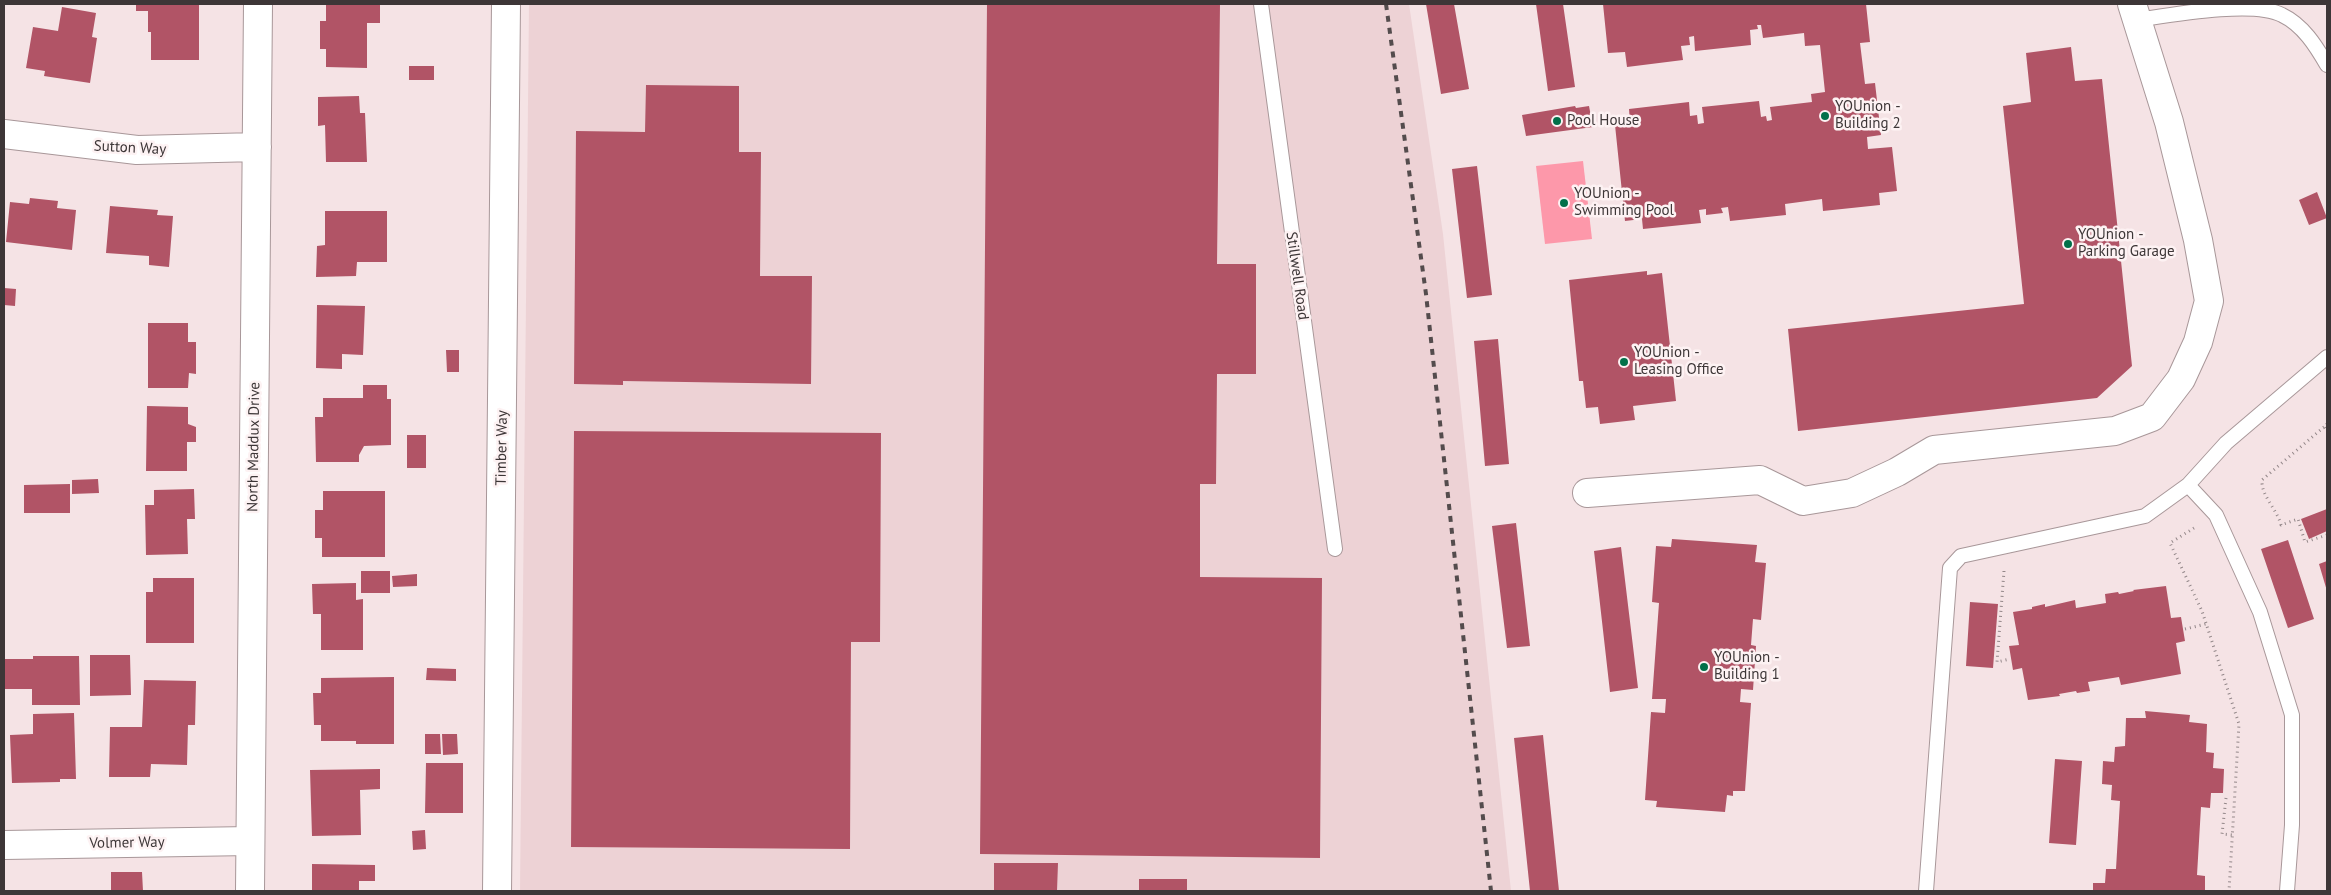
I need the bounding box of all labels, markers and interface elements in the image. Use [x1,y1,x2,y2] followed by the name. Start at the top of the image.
[1835,98,1901,133] place label: YOUnion - Building 2
[1819,110,1831,122] marker: YOUnion - Building 2
[1567,112,1639,130] place label: Pool House
[1551,115,1563,127] marker: Pool House
[93,137,167,159] street label: Sutton Way
[1574,185,1674,220] place label: YOUnion - Swimming Pool
[1558,197,1570,209] marker: YOUnion - Swimming Pool
[2078,226,2175,261] place label: YOUnion - Parking Garage
[1282,231,1312,321] street label: Stillwell Road
[2062,238,2074,250] marker: YOUnion - Parking Garage
[1634,344,1724,379] place label: YOUnion - Leasing Office
[1618,356,1630,368] marker: YOUnion - Leasing Office
[244,382,264,512] street label: North Maddux Drive
[492,410,512,486] street label: Timber Way
[1714,649,1780,684] place label: YOUnion - Building 1
[1698,661,1710,673] marker: YOUnion - Building 1
[89,833,165,853] street label: Volmer Way

